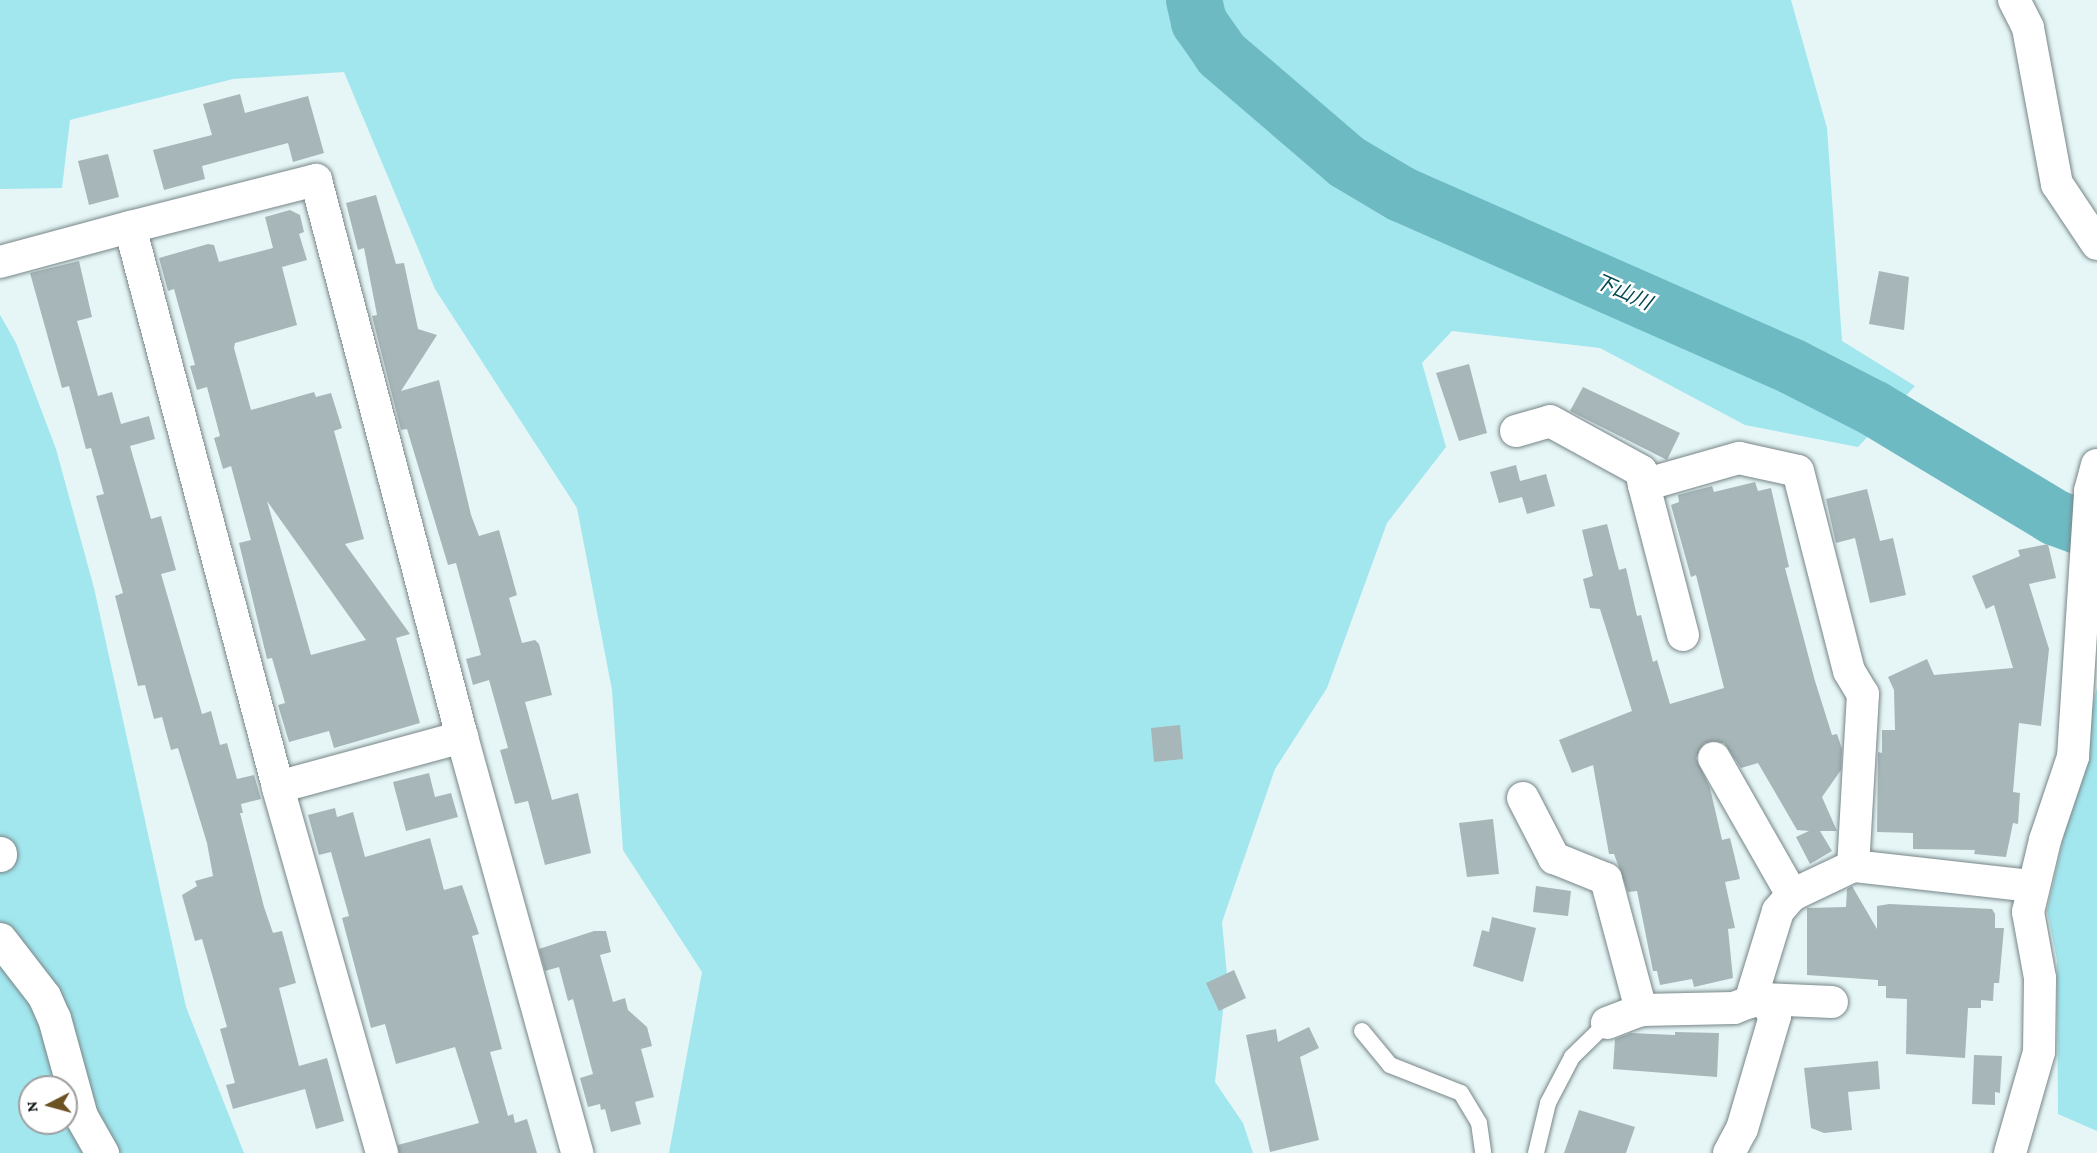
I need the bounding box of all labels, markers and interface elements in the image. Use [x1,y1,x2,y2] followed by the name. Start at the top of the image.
[1591,269,1655,315] water label: 下山川
[18,1075,78,1135] north arrow
[23,1100,41,1113] text: N

